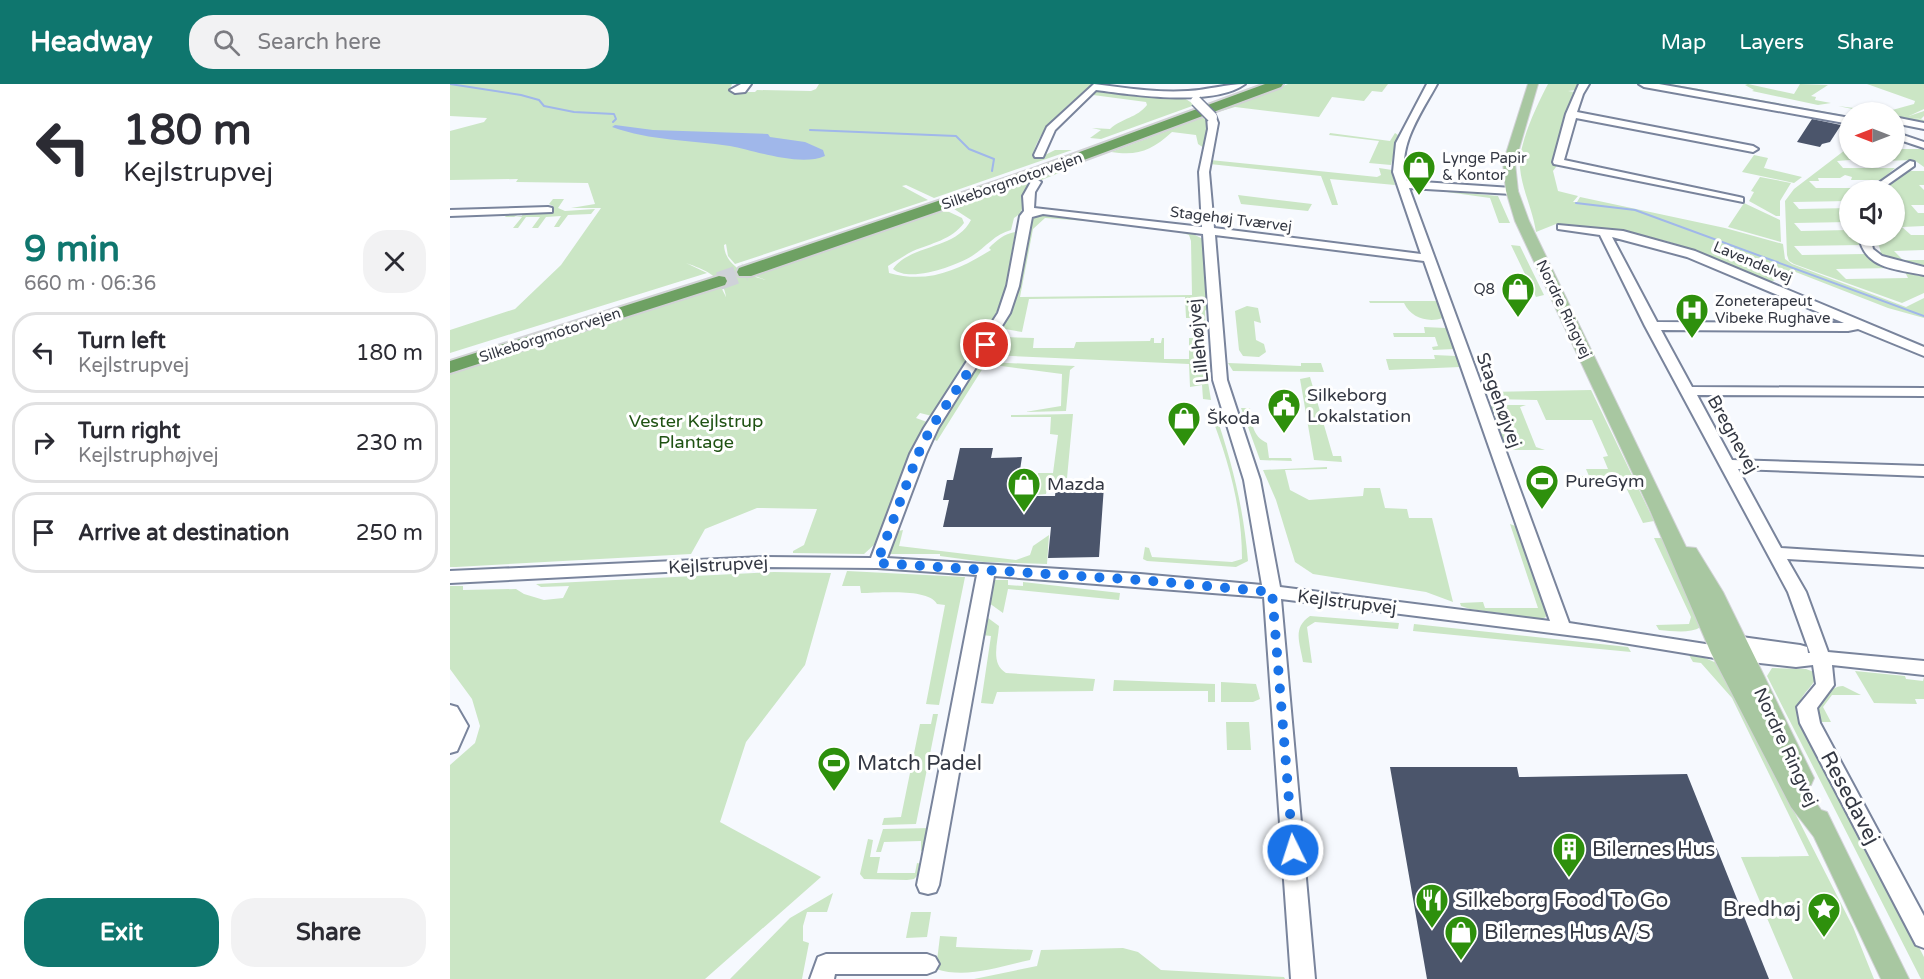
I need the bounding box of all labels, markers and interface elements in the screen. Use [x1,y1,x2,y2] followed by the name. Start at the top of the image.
[189,15,609,69] search box
[30,25,153,59] text: Headway
[210,26,243,59] icon: search
[258,29,381,55] text: Search here
[1661,30,1706,55] text: Map
[1739,30,1804,55] text: Layers
[1837,30,1894,55] text: Share
[1839,102,1905,168] north arrow
[1839,102,1905,246] map controls
[123,105,252,156] text: 180 m
[24,108,102,186] icon: left
[939,148,1085,214] street label: Silkeborgmotorvejen
[1401,149,1437,196] shop icon: Lynge Papir & Kontor
[1442,149,1527,184] place label: Lynge Papir & Kontor
[123,156,273,189] text: Kejlstrupvej
[1839,180,1905,246] button: sound
[1169,203,1293,235] street label: Stagehøj Tværvej
[24,228,120,271] text: 9 min
[363,230,426,293] button: close
[1711,237,1795,287] street label: Lavendelvej
[1532,257,1596,361] street label: Nordre Ringvej
[1500,271,1536,318] shop icon: Q8
[24,272,156,296] text: 660 m · 06:36
[1473,280,1495,298] place label: Q8
[1674,292,1710,339] hospital icon: Zoneterapeut Vibeke Rughave
[1715,292,1830,327] place label: Zoneterapeut Vibeke Rughave
[1183,298,1213,384] street label: Lillehøjvej
[477,304,623,366] street label: Silkeborgmotorvejen
[960,319,1011,370] pin
[78,328,166,354] text: Turn left
[969,328,1002,361] icon: arrive
[27,336,60,369] icon: left
[356,340,423,366] text: 180 m
[1472,349,1526,451] street label: Stagehøjvej
[78,354,189,378] text: Kejlstrupvej
[1307,384,1411,427] place label: Silkeborg Lokalstation
[1266,387,1302,434] public building icon: Silkeborg Lokalstation
[1703,391,1763,477] street label: Bregnevej
[1166,400,1202,447] shop icon: Škoda
[1207,407,1260,429] place label: Škoda
[629,410,763,453] park label: Vester Kejlstrup Plantage
[78,418,180,444] text: Turn right
[27,426,60,459] icon: right
[356,430,423,456] text: 230 m
[78,444,219,468] text: Kejlstruphøjvej
[1524,463,1560,510] sports icon: PureGym
[1006,466,1042,513] shop icon: Mazda
[1565,470,1644,492] place label: PureGym
[1047,473,1105,495] place label: Mazda
[27,516,60,549] icon: arrive
[78,520,289,546] text: Arrive at destination
[356,520,423,546] text: 250 m
[667,551,769,579] street label: Kejlstrupvej
[1296,585,1398,619] street label: Kejlstrupvej
[1749,684,1823,810] street label: Nordre Ringvej
[816,745,852,792] sports icon: Match Padel
[1815,747,1885,849] street label: Resedavej
[857,751,982,776] place label: Match Padel
[1261,818,1325,882] position arrow
[1551,831,1587,878] building icon: Bilernes Hus
[1592,837,1715,862] place label: Bilernes Hus
[1414,882,1450,929] restaurant icon: Silkeborg Food To Go
[1455,888,1668,913] place label: Silkeborg Food To Go
[1806,891,1842,938] place icon: Bredhøj
[1723,897,1801,922] place label: Bredhøj
[24,898,219,967] button: Exit
[231,898,426,967] button: Share
[1443,914,1479,961] shop icon: Bilernes Hus A/S
[1484,920,1651,945] place label: Bilernes Hus A/S

